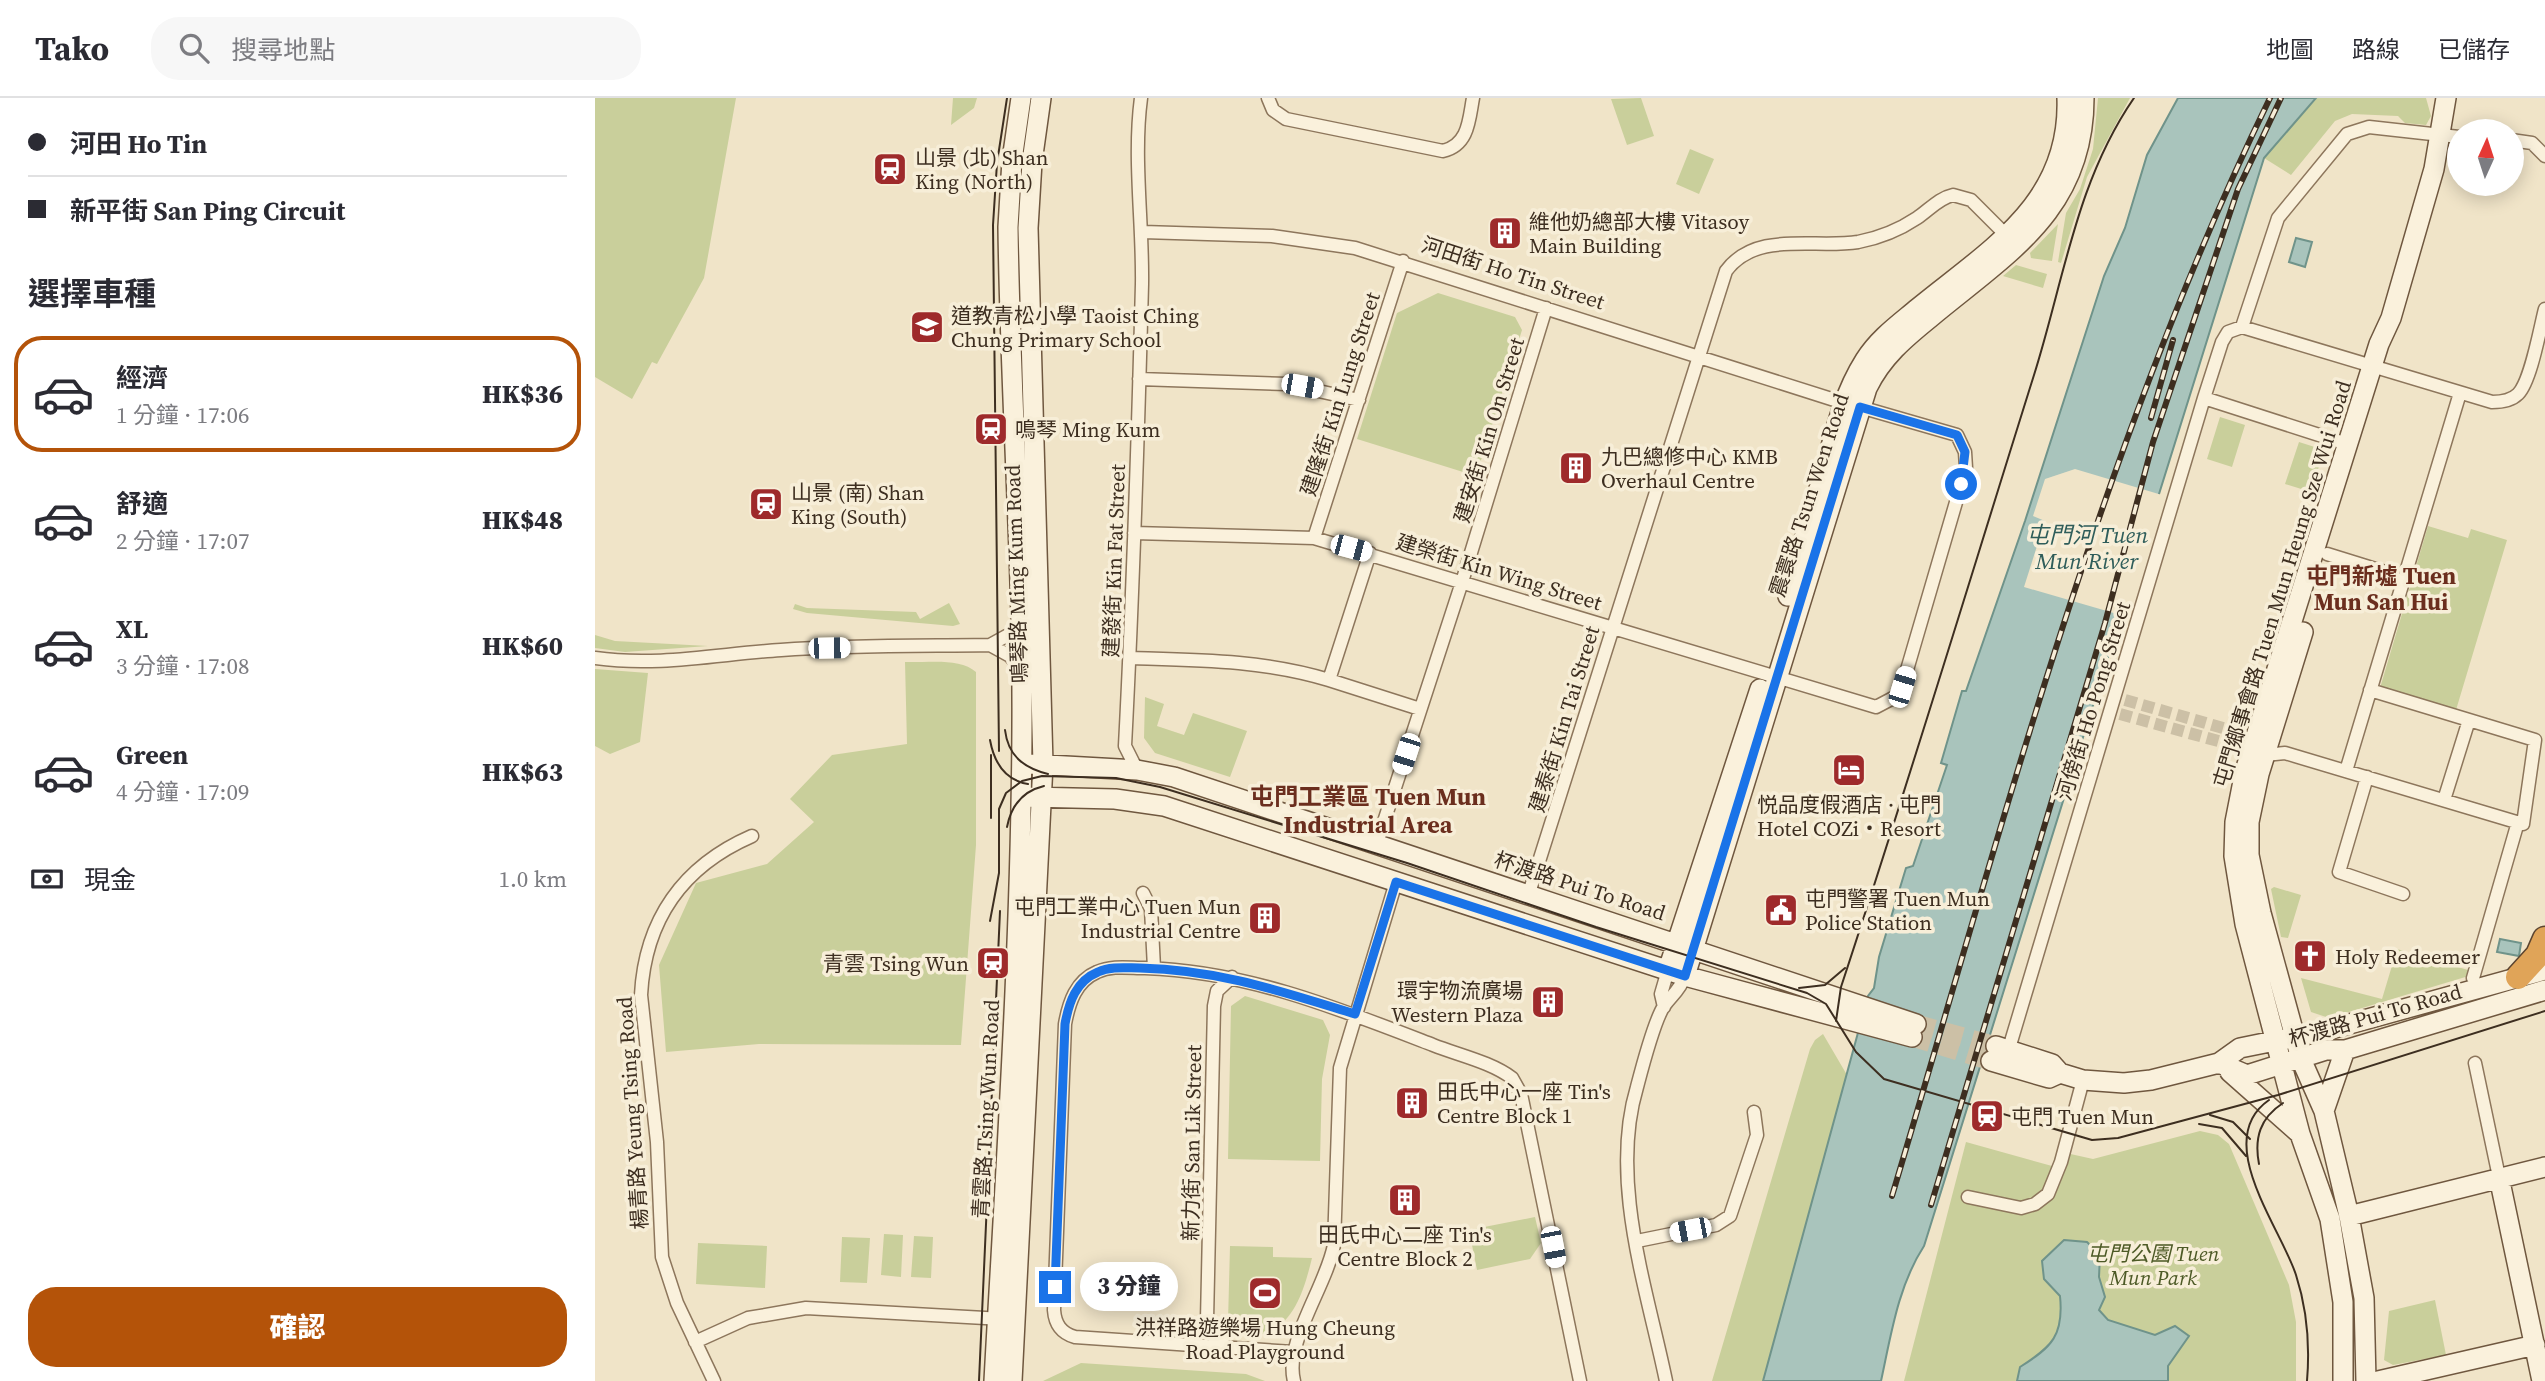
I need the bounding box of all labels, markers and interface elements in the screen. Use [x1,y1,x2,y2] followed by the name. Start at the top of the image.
[151,17,641,80] search box
[35,26,109,71] text: Tako
[175,29,213,67] icon: search
[231,32,335,68] text: 搜尋地點
[2266,33,2314,66] text: 地圖
[2352,33,2400,66] text: 路線
[2438,33,2510,66] text: 已儲存
[2447,119,2523,196] north arrow
[2447,119,2524,196] map controls
[70,126,207,162] text: 河田 Ho Tin
[915,143,1049,196] place label: 山景 (北) Shan King (North)
[871,150,909,188] station icon: 山景 (北) Shan King (North)
[70,193,345,229] text: 新平街 San Ping Circuit
[1529,207,1750,260] place label: 維他奶總部大樓 Vitasoy Main Building
[1486,214,1524,252] building icon: 維他奶總部大樓 Vitasoy Main Building
[1418,230,1608,316] street label: 河田街 Ho Tin Street
[28,272,156,316] text: 選擇車種
[1293,288,1387,500] street label: 建隆街 Kin Lung Street
[951,301,1199,354] place label: 道教青松小學 Taoist Ching Chung Primary School
[908,308,946,346] school or university icon: 道教青松小學 Taoist Ching Chung Primary School
[1447,334,1531,526] street label: 建安街 Kin On Street
[116,360,168,396] text: 經濟
[32,363,95,426] icon: car
[1280,372,1325,400] car
[482,376,563,412] text: HK$36
[2206,377,2358,791] street label: 屯門鄉事會路 Tuen Mun Heung Sze Wui Road
[1762,389,1856,601] street label: 震寰路 Tsun Wen Road
[116,399,249,431] text: 1 分鐘 · 17:06
[972,410,1010,448] station icon: 鳴琴 Ming Kum
[1015,415,1160,444] place label: 鳴琴 Ming Kum
[1601,442,1778,495] place label: 九巴總修中心 KMB Overhaul Centre
[1557,449,1595,487] building icon: 九巴總修中心 KMB Overhaul Centre
[998,464,1034,684] street label: 鳴琴路 Ming Kum Road
[1096,464,1132,658] street label: 建發街 Kin Fat Street
[1945,468,1977,500] route start
[791,478,925,531] place label: 山景 (南) Shan King (South)
[747,485,785,523] station icon: 山景 (南) Shan King (South)
[116,486,168,522] text: 舒適
[32,489,95,552] icon: car
[482,502,563,538] text: HK$48
[2026,519,2148,577] water label: 屯門河 Tuen Mun River
[116,525,249,557] text: 2 分鐘 · 17:07
[1392,527,1606,617] street label: 建榮街 Kin Wing Street
[1328,532,1375,564] car
[2306,560,2456,618] district label: 屯門新墟 Tuen Mun San Hui
[2049,598,2137,804] street label: 河傍街 Ho Pong Street
[116,611,148,647] text: XL
[32,615,95,678] icon: car
[1522,622,1606,816] street label: 建泰街 Kin Tai Street
[482,628,563,664] text: HK$60
[808,637,851,659] car
[116,650,249,682] text: 3 分鐘 · 17:08
[1886,664,1919,710] car
[1390,731,1423,777] car
[116,737,188,773] text: Green
[32,741,95,804] icon: car
[1830,751,1868,789] hotel icon: 悦品度假酒店 ∙ 屯門 Hotel COZi‧Resort
[482,754,563,790] text: HK$63
[116,776,249,808] text: 4 分鐘 · 17:09
[1250,780,1486,841] district label: 屯門工業區 Tuen Mun Industrial Area
[1757,790,1941,843] place label: 悦品度假酒店 ∙ 屯門 Hotel COZi‧Resort
[1491,845,1669,927] street label: 杯渡路 Pui To Road
[28,860,66,898] icon: cash
[84,862,136,898] text: 現金
[498,863,567,895] text: 1.0 km
[1805,884,1990,937] place label: 屯門警署 Tuen Mun Police Station
[1762,891,1800,929] public building icon: 屯門警署 Tuen Mun Police Station
[1014,892,1241,945] place label: 屯門工業中心 Tuen Mun Industrial Centre
[1246,899,1284,937] building icon: 屯門工業中心 Tuen Mun Industrial Centre
[2291,937,2329,975] church icon: Holy Redeemer
[2335,942,2480,971] place label: Holy Redeemer
[974,944,1012,982] station icon: 青雲 Tsing Wun
[823,949,969,978] place label: 青雲 Tsing Wun
[1391,976,1523,1029] place label: 環宇物流廣場 Western Plaza
[2285,976,2465,1054] street label: 杯渡路 Pui To Road
[1529,983,1567,1021] building icon: 環宇物流廣場 Western Plaza
[609,995,655,1230] street label: 楊青路 Yeung Tsing Road
[966,999,1006,1219] street label: 青雲路 Tsing Wun Road
[1176,1044,1208,1241] street label: 新力街 San Lik Street
[1437,1077,1611,1130] place label: 田氏中心一座 Tin's Centre Block 1
[1393,1084,1431,1122] building icon: 田氏中心一座 Tin's Centre Block 1
[1968,1097,2006,1135] station icon: 屯門 Tuen Mun
[2011,1102,2154,1131] place label: 屯門 Tuen Mun
[1386,1181,1424,1219] building icon: 田氏中心二座 Tin's Centre Block 2
[1668,1216,1713,1244] car
[1318,1220,1492,1273] place label: 田氏中心二座 Tin's Centre Block 2
[1539,1224,1568,1270] car
[2087,1239,2219,1292] park label: 屯門公園 Tuen Mun Park
[1079,1262,1177,1312] callout: 3 分鐘
[1097,1270,1161,1302] text: 3 分鐘
[1039,1271,1071,1303] route end
[1246,1274,1284,1312] sports icon: 洪祥路遊樂場 Hung Cheung Road Playground
[28,1287,567,1367] button: 確認
[1135,1313,1395,1366] place label: 洪祥路遊樂場 Hung Cheung Road Playground

